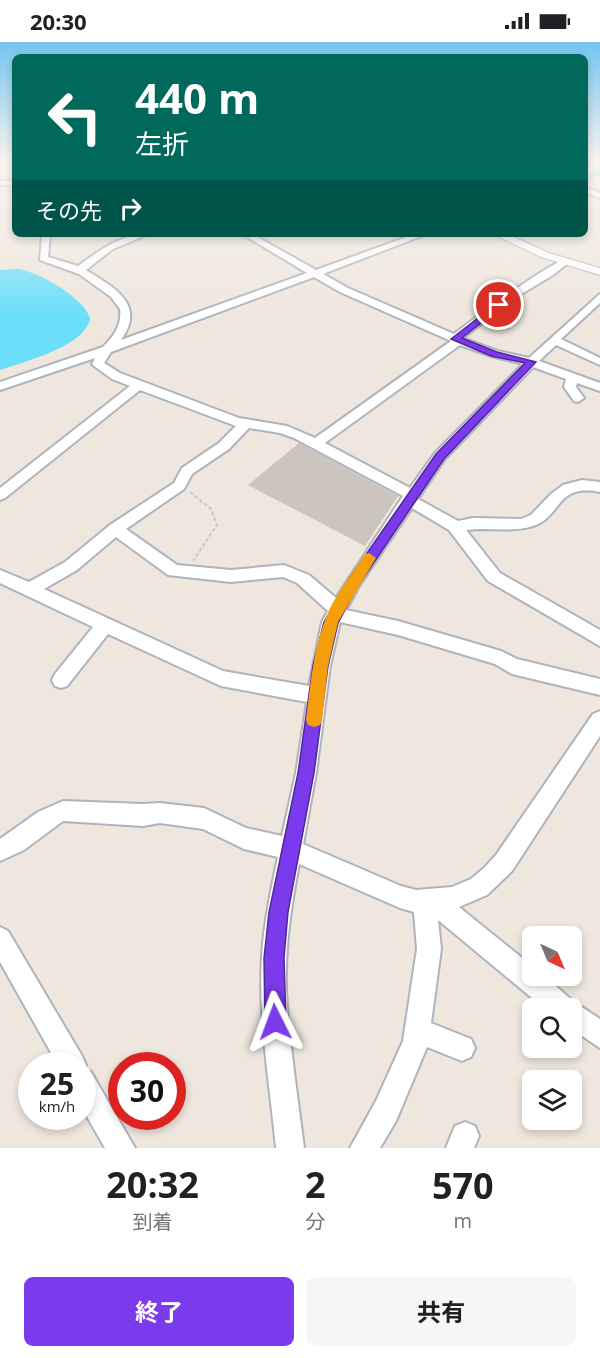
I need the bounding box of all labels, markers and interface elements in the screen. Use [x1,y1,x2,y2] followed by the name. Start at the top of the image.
[30,6,87,36] text: 20:30
[135,69,259,126] text: 440 m
[36,78,114,156] icon: left
[135,125,189,162] text: 左折
[114,192,147,225] icon: right
[36,195,102,225] text: その先
[473,279,524,330] pin
[482,288,515,321] icon: arrive
[522,926,582,986] north arrow
[522,926,582,1130] map controls
[243,990,307,1054] position arrow
[522,998,582,1058] button: search
[108,1052,186,1130] speed limit sign: 30
[40,1063,74,1104] text: 25
[522,1070,582,1130] button: layers
[39,1096,75,1116] text: km/h
[106,1160,199,1209] text: 20:32
[305,1160,326,1209] text: 2
[432,1161,494,1210] text: 570
[454,1207,472,1234] text: m
[133,1208,173,1235] text: 到着
[305,1208,325,1235] text: 分
[24,1277,294,1346] button: 終了
[306,1277,576,1346] button: 共有

